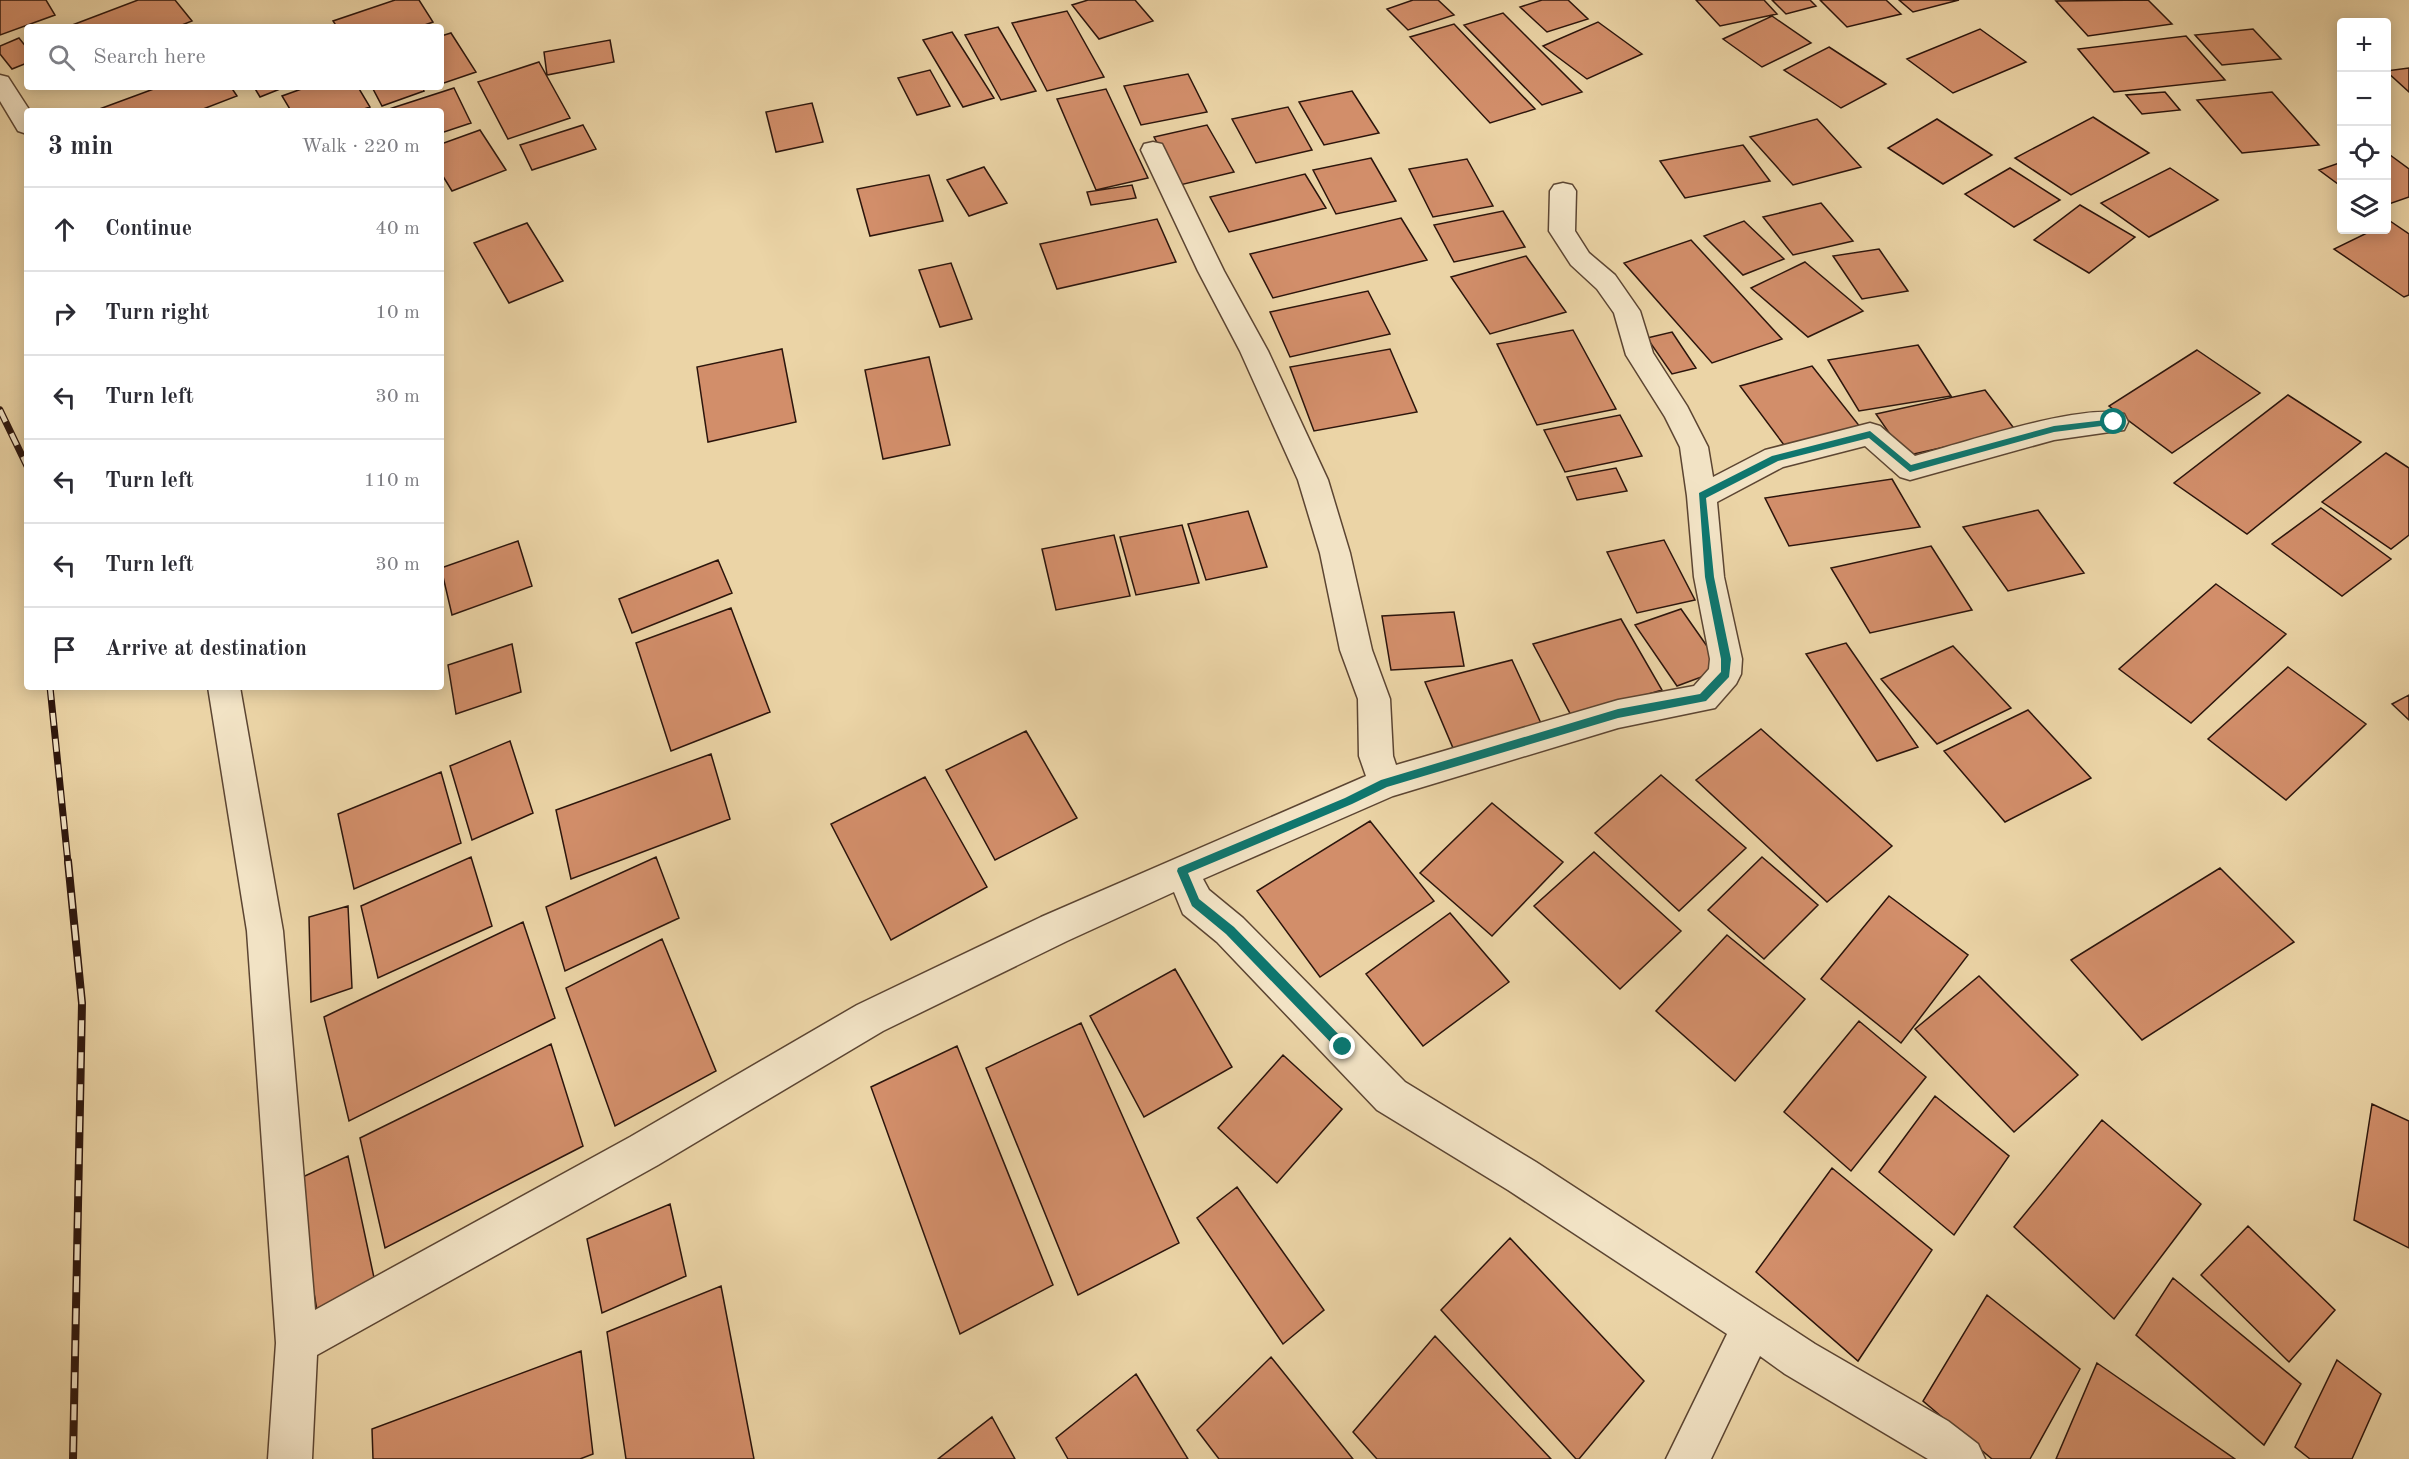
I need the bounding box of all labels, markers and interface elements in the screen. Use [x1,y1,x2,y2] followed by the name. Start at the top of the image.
[2337,18,2391,234] map controls
[2337,18,2391,72] button: +
[24,24,444,90] search box
[45,41,78,74] icon: search
[93,46,206,68] text: Search here
[2337,72,2391,126] button: −
[2337,126,2391,180] button: locate
[48,134,113,160] text: 3 min
[301,137,420,157] text: Walk · 220 m
[2337,180,2391,234] button: layers
[48,213,81,246] icon: ahead
[105,218,192,240] text: Continue
[375,219,420,239] text: 40 m
[48,297,81,330] icon: right
[105,302,209,324] text: Turn right
[375,303,420,323] text: 10 m
[48,381,81,414] icon: left
[105,386,194,408] text: Turn left
[375,387,420,407] text: 30 m
[2100,408,2126,434] route start
[48,465,81,498] icon: left
[105,470,194,492] text: Turn left
[364,471,420,491] text: 110 m
[48,549,81,582] icon: left
[105,554,194,576] text: Turn left
[375,555,420,575] text: 30 m
[48,633,81,666] icon: arrive
[105,638,307,660] text: Arrive at destination
[1329,1033,1355,1059] route end

